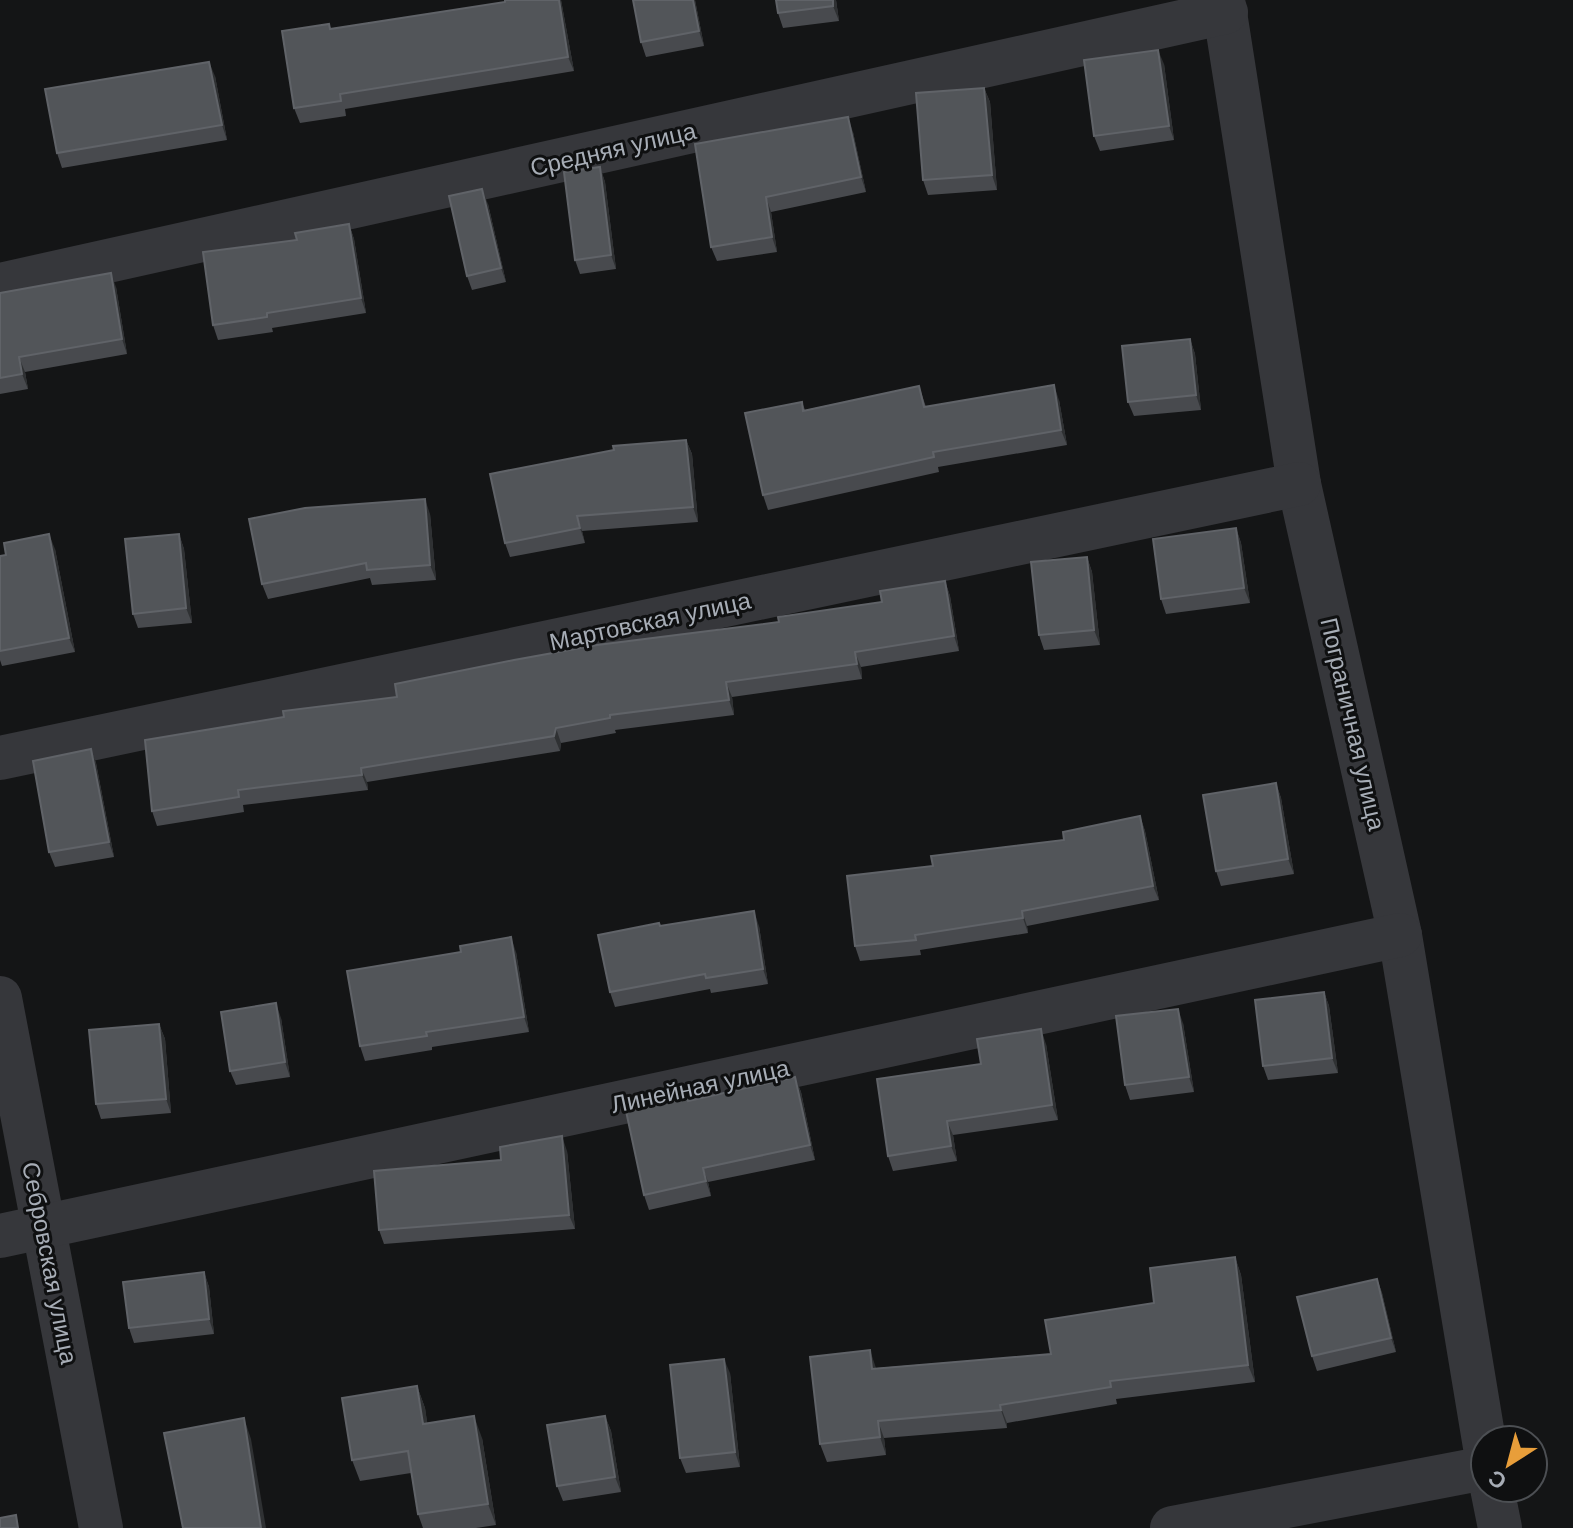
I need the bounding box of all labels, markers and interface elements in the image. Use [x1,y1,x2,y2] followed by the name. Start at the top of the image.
[527,117,699,181] street label: Средняя улица
[547,586,754,656] street label: Мартовская улица
[1315,615,1391,834] street label: Пограничная улица
[608,1054,792,1118] street label: Линейная улица
[17,1160,83,1367] street label: Себровская улица
[1469,1424,1549,1504] north arrow
[1484,1465,1511,1495] text: С

